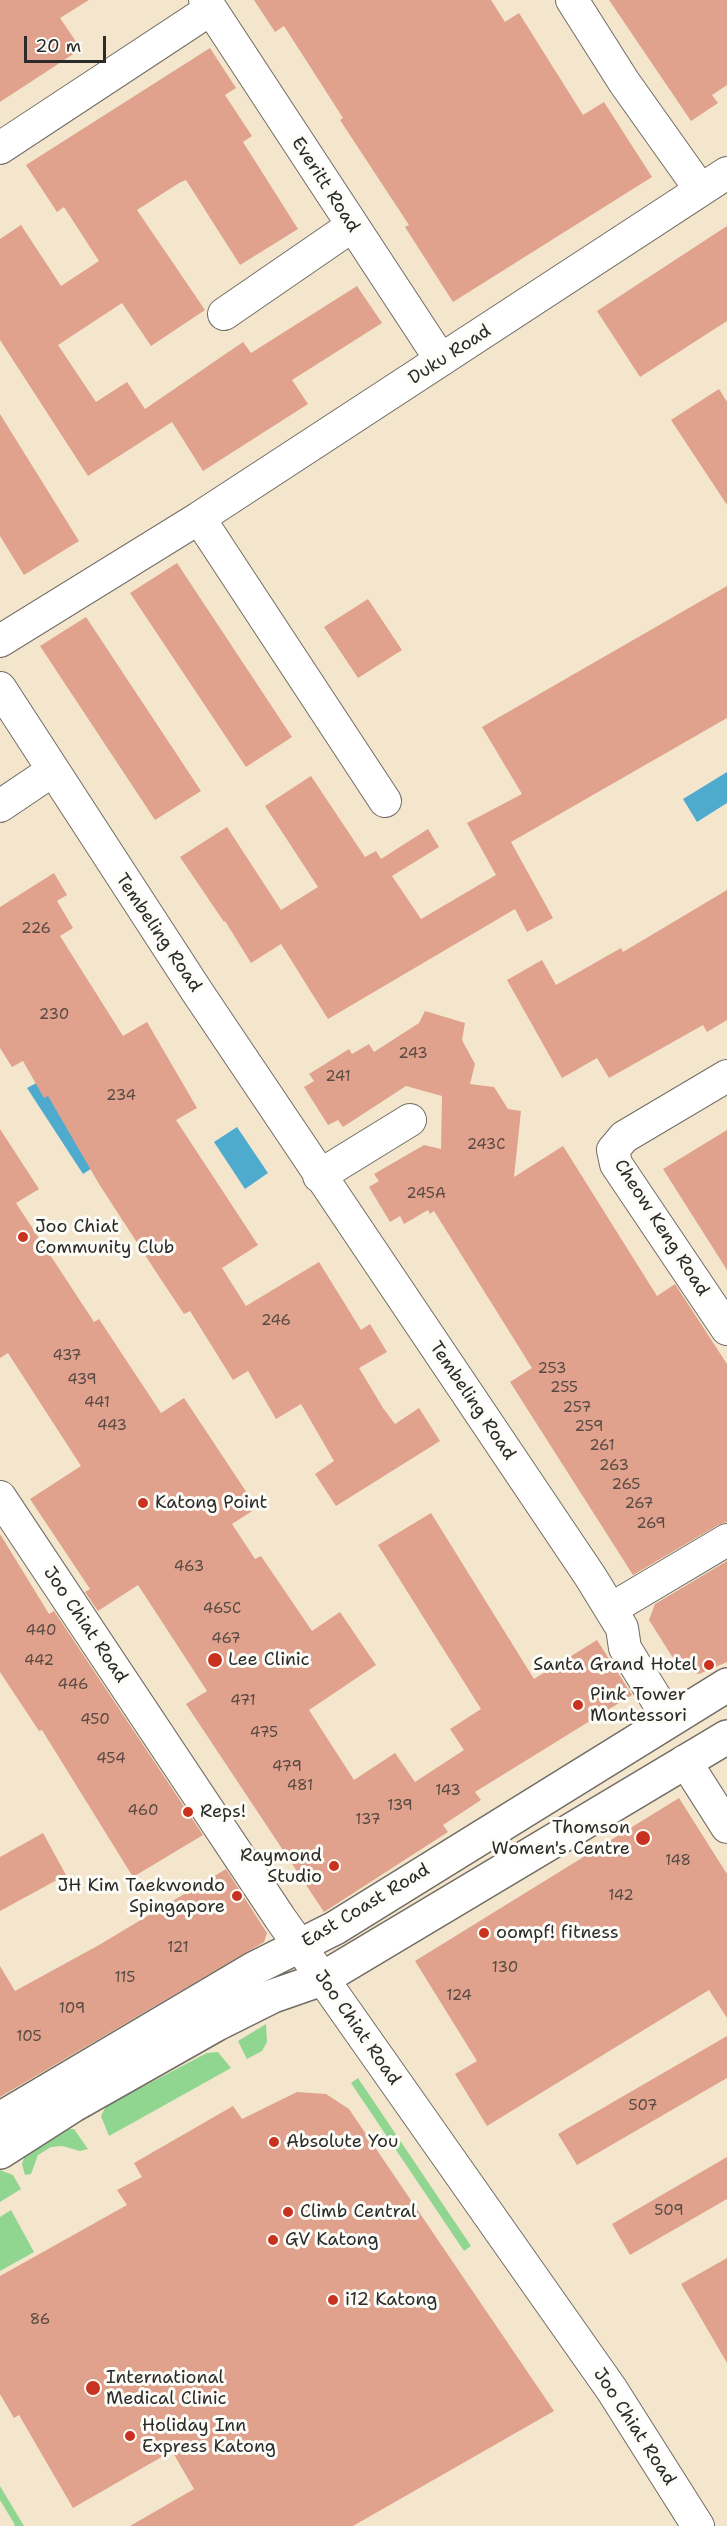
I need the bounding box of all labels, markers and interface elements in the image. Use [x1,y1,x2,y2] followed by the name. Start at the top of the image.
[27,24,110,62] scale bar
[35,34,81,58] text: 20 m
[286,133,364,237] street label: Everitt Road
[405,320,495,390] street label: Duku Road
[110,870,206,996] street label: Tembeling Road
[21,920,51,938] house number: 226
[39,1006,69,1024] house number: 230
[398,1045,428,1063] house number: 243
[325,1068,351,1086] house number: 241
[106,1087,136,1105] house number: 234
[467,1136,505,1154] house number: 243C
[609,1156,713,1300] street label: Cheow Keng Road
[406,1185,446,1203] house number: 245A
[35,1216,174,1258] place label: Joo Chiat Community Club
[16,1230,30,1244] marker: Joo Chiat Community Club
[261,1312,291,1330] house number: 246
[424,1338,520,1464] street label: Tembeling Road
[52,1347,82,1365] house number: 437
[537,1360,567,1378] house number: 253
[67,1371,97,1389] house number: 439
[550,1379,578,1397] house number: 255
[84,1394,110,1412] house number: 441
[562,1399,592,1417] house number: 257
[97,1417,127,1435] house number: 443
[574,1418,604,1436] house number: 259
[589,1437,615,1455] house number: 261
[599,1457,629,1475] house number: 263
[612,1476,640,1494] house number: 265
[155,1492,267,1514] place label: Katong Point
[624,1495,654,1513] house number: 267
[136,1496,150,1510] marker: Katong Point
[636,1515,666,1533] house number: 269
[174,1558,204,1576] house number: 463
[38,1563,132,1687] street label: Joo Chiat Road
[203,1600,241,1618] house number: 465C
[26,1622,56,1640] house number: 440
[211,1630,241,1648] house number: 467
[228,1649,310,1671] place label: Lee Clinic
[206,1651,224,1669] marker: Lee Clinic
[24,1652,54,1670] house number: 442
[533,1654,697,1676] place label: Santa Grand Hotel
[702,1658,716,1672] marker: Santa Grand Hotel
[58,1676,88,1694] house number: 446
[590,1684,687,1726] place label: Pink Tower Montessori
[230,1692,256,1710] house number: 471
[571,1698,585,1712] marker: Pink Tower Montessori
[80,1711,110,1729] house number: 450
[250,1724,278,1742] house number: 475
[96,1750,126,1768] house number: 454
[272,1758,302,1776] house number: 479
[287,1777,313,1795] house number: 481
[435,1782,461,1800] house number: 143
[387,1797,413,1815] house number: 139
[200,1801,246,1823] place label: Reps!
[128,1802,158,1820] house number: 460
[181,1805,195,1819] marker: Reps!
[355,1811,381,1829] house number: 137
[492,1817,630,1860] place label: Thomson Women's Centre
[634,1829,652,1847] marker: Thomson Women's Centre
[240,1845,322,1888] place label: Raymond Studio
[665,1852,691,1870] house number: 148
[298,1859,434,1953] street label: East Coast Road
[327,1859,341,1873] marker: Raymond Studio
[57,1875,225,1918] place label: JH Kim Taekwondo Spingapore
[608,1887,634,1905] house number: 142
[230,1889,244,1903] marker: JH Kim Taekwondo Spingapore
[496,1922,619,1944] place label: oompf! fitness
[477,1926,491,1940] marker: oompf! fitness
[167,1939,189,1957] house number: 121
[492,1959,518,1977] house number: 130
[309,1966,405,2090] street label: Joo Chiat Road
[115,1969,135,1987] house number: 115
[446,1987,472,2005] house number: 124
[59,2000,85,2018] house number: 109
[16,2028,42,2046] house number: 105
[628,2097,658,2115] house number: 507
[286,2131,398,2153] place label: Absolute You
[267,2135,281,2149] marker: Absolute You
[300,2201,416,2223] place label: Climb Central
[654,2202,684,2220] house number: 509
[281,2205,295,2219] marker: Climb Central
[285,2229,378,2251] place label: GV Katong
[266,2233,280,2247] marker: GV Katong
[345,2289,437,2311] place label: i12 Katong
[326,2293,340,2307] marker: i12 Katong
[30,2311,50,2329] house number: 86
[588,2364,680,2490] street label: Joo Chiat Road
[106,2367,227,2410] place label: International Medical Clinic
[84,2379,102,2397] marker: International Medical Clinic
[142,2415,276,2458] place label: Holiday Inn Express Katong
[123,2429,137,2443] marker: Holiday Inn Express Katong

